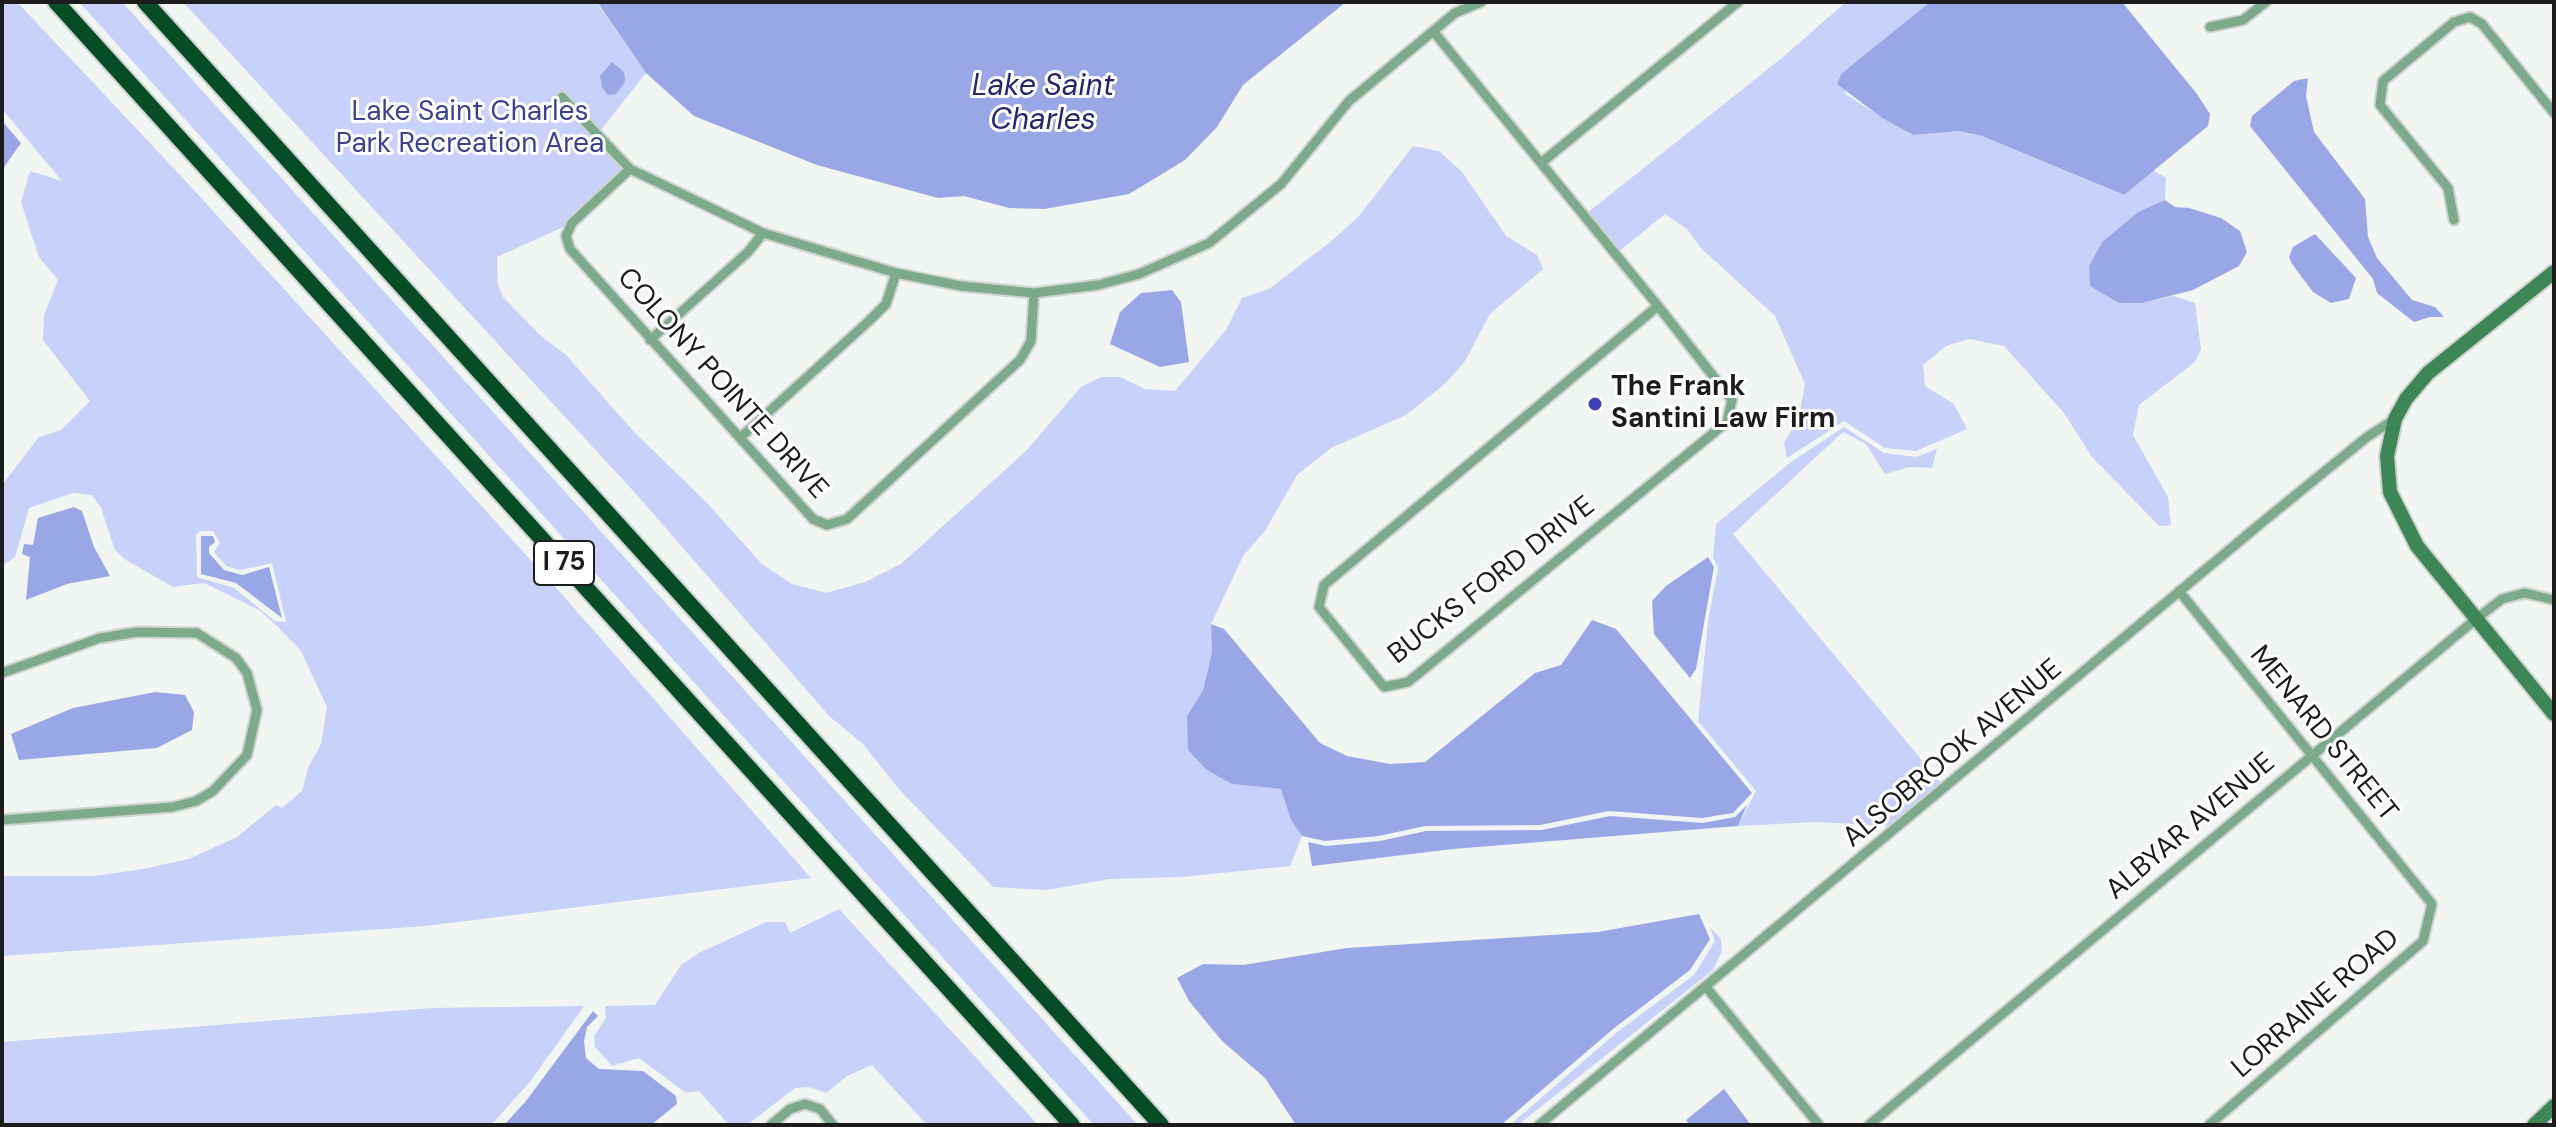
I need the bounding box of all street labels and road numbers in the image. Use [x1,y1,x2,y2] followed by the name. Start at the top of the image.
[609,262,835,506] street label: COLONY POINTE DRIVE
[1382,490,1602,672] street label: BUCKS FORD DRIVE
[534,541,594,585] road number: I 75
[2242,639,2404,829] street label: MENARD STREET
[1837,653,2069,855] street label: ALSOBROOK AVENUE
[2100,747,2282,907] street label: ALBYAR AVENUE
[2226,922,2406,1086] street label: LORRAINE ROAD

